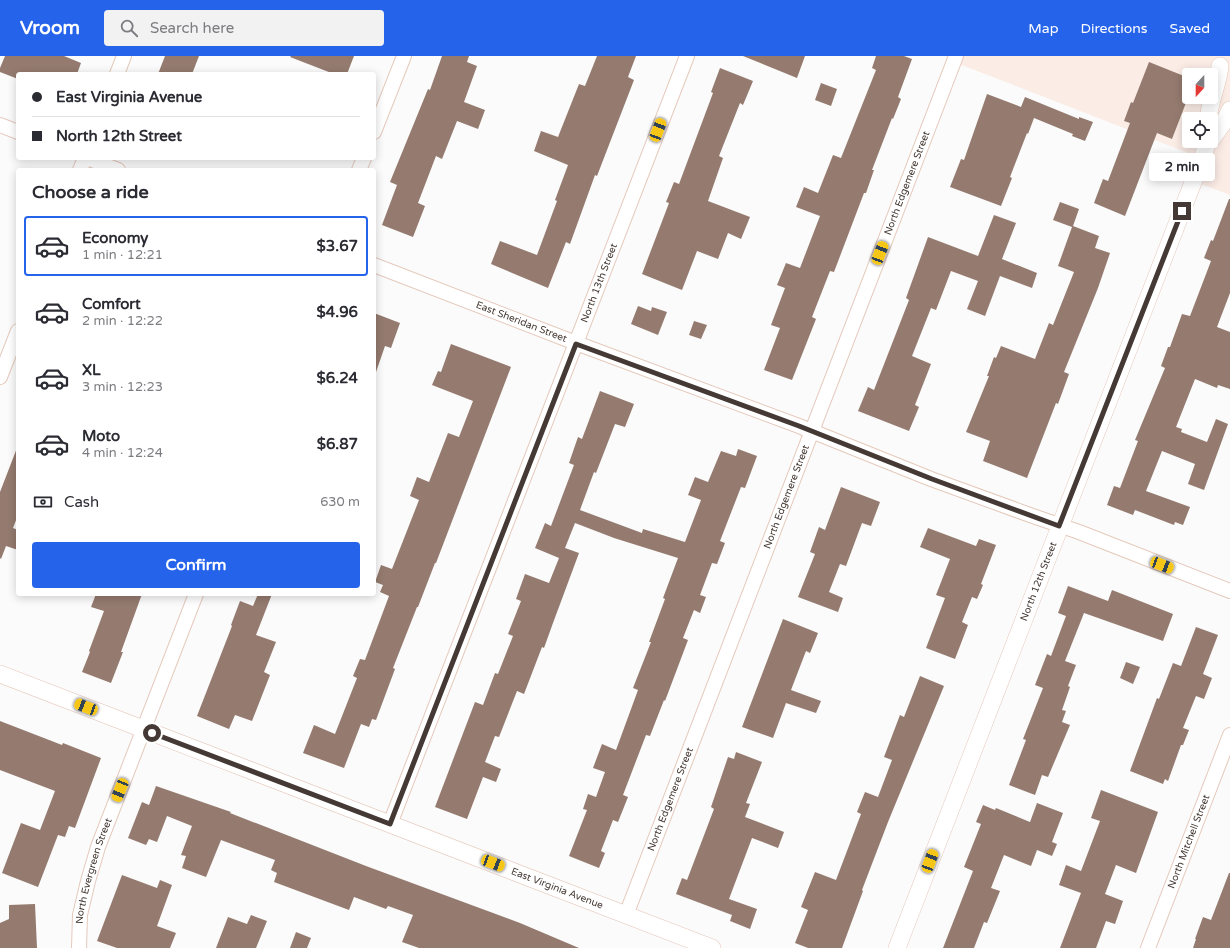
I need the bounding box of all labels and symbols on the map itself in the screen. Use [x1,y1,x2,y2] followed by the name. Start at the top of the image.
[1182,68,1218,104] north arrow
[648,117,668,143] car
[882,129,933,237] street label: North Edgemere Street
[1149,153,1215,181] callout: 2 min
[1173,202,1191,220] route end
[870,240,890,266] car
[578,242,620,324] street label: North 13th Street
[474,299,569,345] street label: East Sheridan Street
[761,443,812,550] street label: North Edgemere Street
[1018,540,1060,623] street label: North 12th Street
[1149,555,1175,575] car
[73,697,99,717] car
[143,724,161,742] route start
[645,745,696,853] street label: North Edgemere Street
[110,777,130,803] car
[1165,793,1212,890] street label: North Mitchell Street
[74,816,115,924] street label: North Evergreen Street
[920,848,940,874] car
[480,853,506,873] car
[509,865,605,912] street label: East Virginia Avenue

